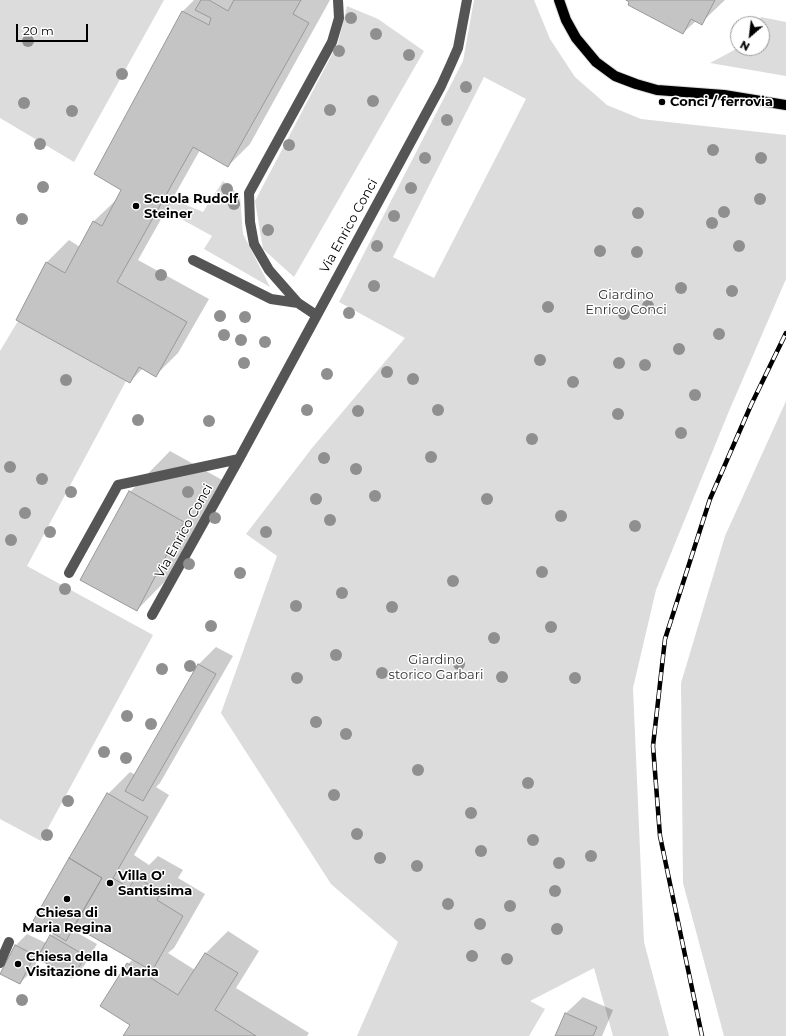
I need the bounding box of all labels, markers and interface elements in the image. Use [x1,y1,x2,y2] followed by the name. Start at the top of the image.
[18,16,90,42] scale bar
[730,16,770,56] north arrow
[23,23,54,38] text: 20 m
[738,37,752,54] text: N
[670,94,773,110] place label: Conci / ferrovia
[657,97,667,107] marker: Conci / ferrovia
[317,176,381,276] street label: Via Enrico Conci
[144,191,238,222] place label: Scuola Rudolf Steiner
[131,201,141,211] marker: Scuola Rudolf Steiner
[585,287,667,318] park label: Giardino Enrico Conci
[152,481,216,581] street label: Via Enrico Conci
[389,652,483,683] park label: Giardino storico Garbari
[118,868,192,899] place label: Villa O' Santissima
[105,878,115,888] marker: Villa O' Santissima
[62,894,72,904] marker: Chiesa di Maria Regina
[22,905,112,936] place label: Chiesa di Maria Regina
[26,949,159,980] place label: Chiesa della Visitazione di Maria
[13,959,23,969] marker: Chiesa della Visitazione di Maria

